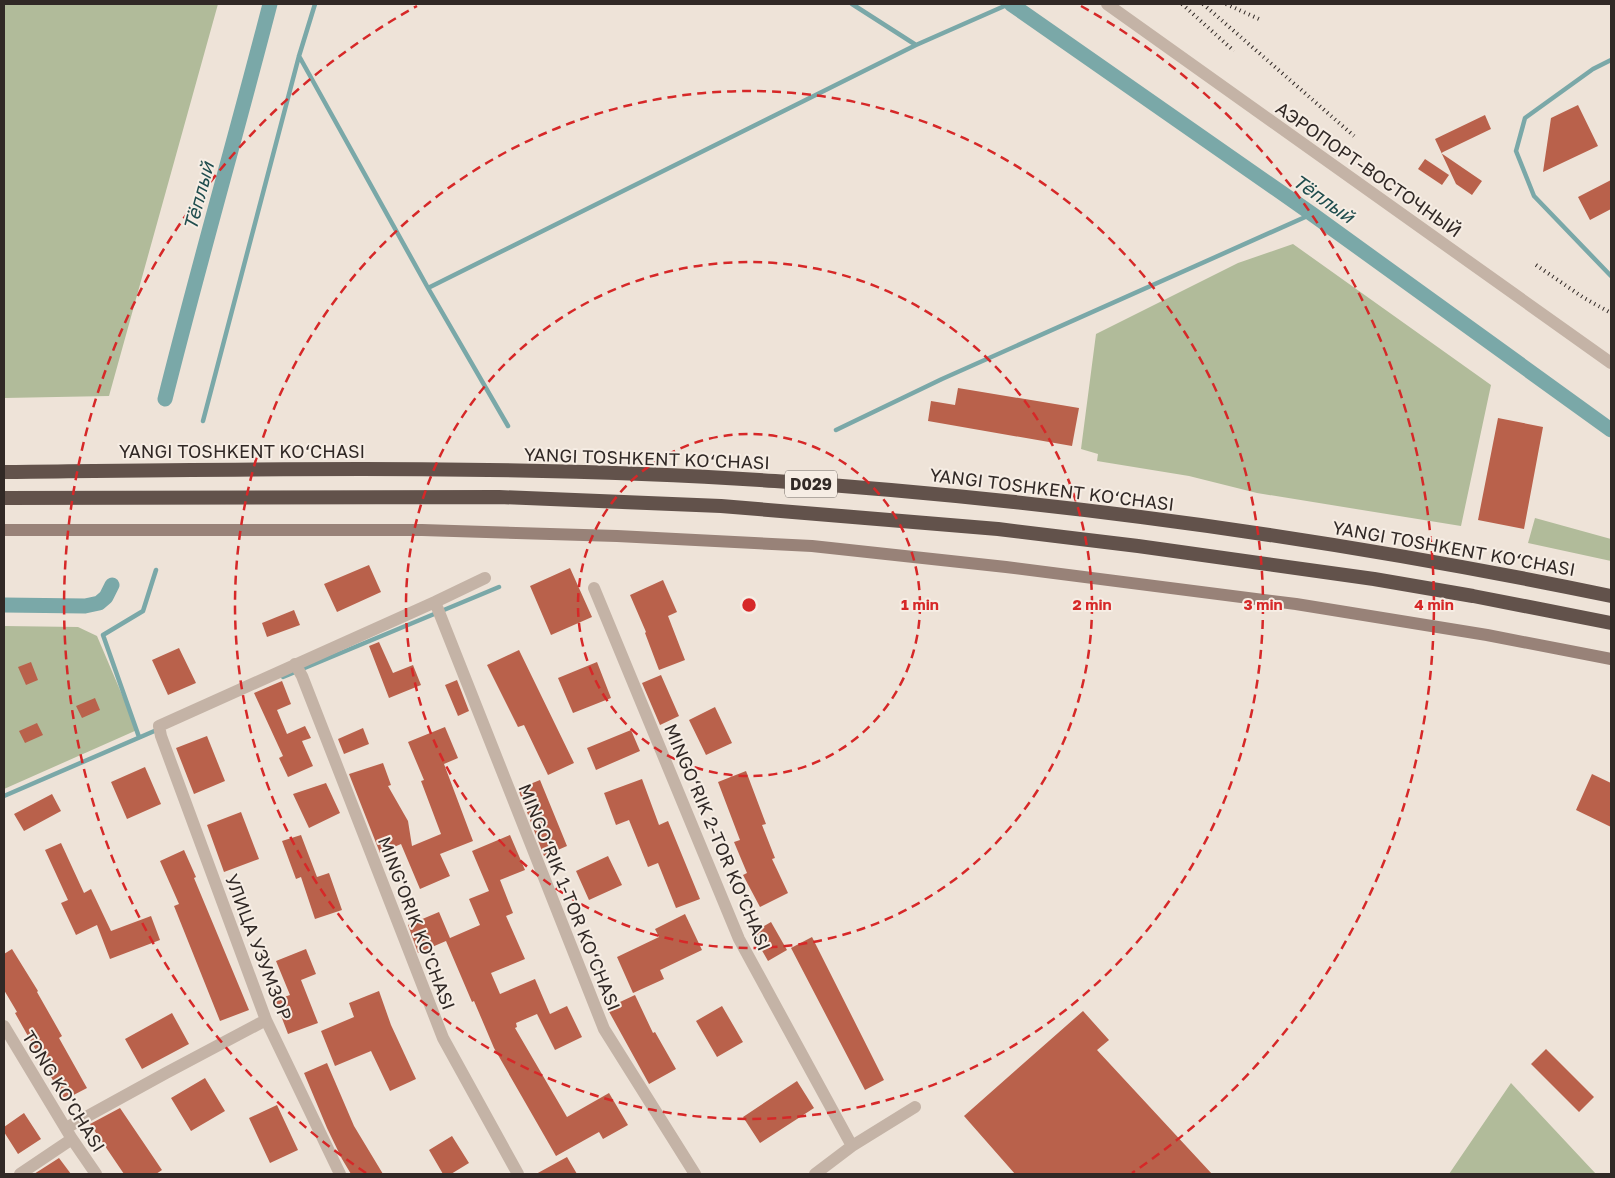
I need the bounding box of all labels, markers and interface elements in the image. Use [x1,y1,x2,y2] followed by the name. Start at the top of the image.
[1272,96,1466,242] street label: АЭРОПОРТ-ВОСТОЧНЫЙ
[178,158,218,233] water label: Тёплый
[1289,169,1360,228] water label: Тёплый
[119,440,365,462] street label: YANGI TOSHKENT KO‘CHASI
[524,443,770,473] street label: YANGI TOSHKENT KO‘CHASI
[929,463,1175,515] street label: YANGI TOSHKENT KO‘CHASI
[785,470,837,498] road number: D029
[1331,516,1577,580] street label: YANGI TOSHKENT KO‘CHASI
[901,595,939,613] text: 1 min
[1072,595,1112,613] text: 2 min
[1243,595,1283,613] text: 3 min
[1414,595,1454,613] text: 4 min
[740,596,758,614] centre of rings
[660,720,776,954] street label: MINGO‘RIK 2-TOR KO‘CHASI
[514,780,626,1014] street label: MINGO‘RIK 1-TOR KO‘CHASI
[374,833,460,1013] street label: MING'ORIK KO'CHASI
[221,871,297,1023] street label: УЛИЦА УЗУМЗОР
[18,1026,110,1156] street label: TONG KO'CHASI

